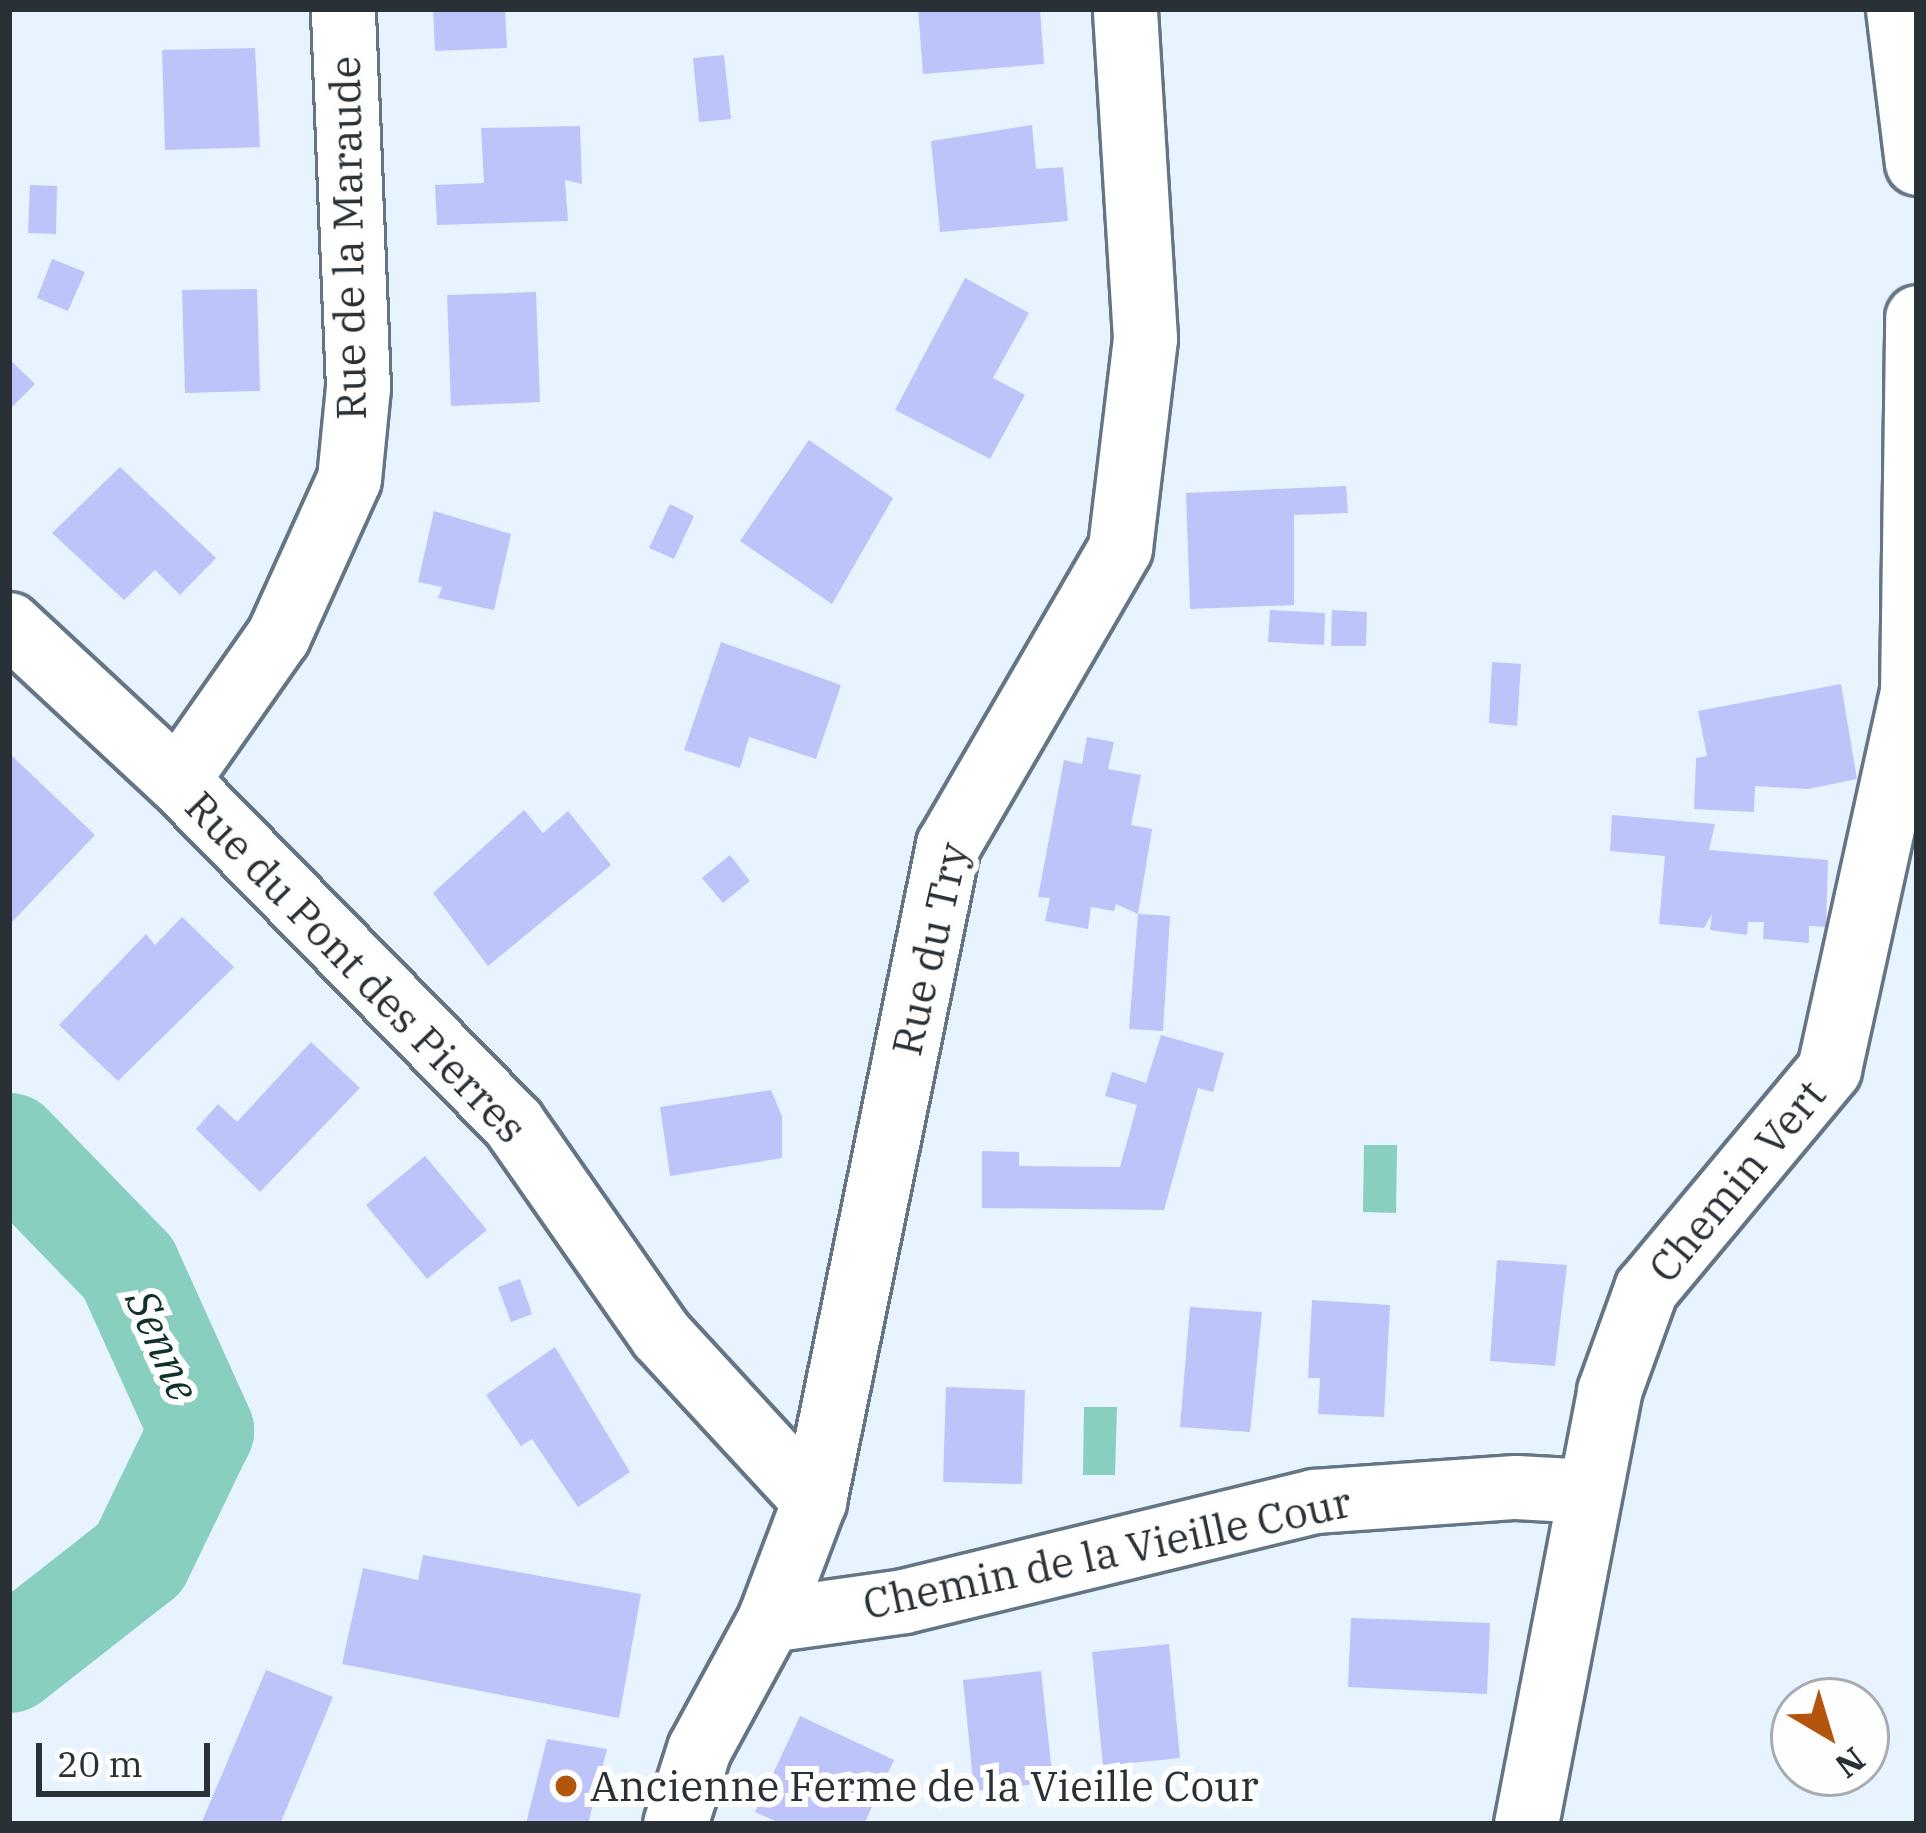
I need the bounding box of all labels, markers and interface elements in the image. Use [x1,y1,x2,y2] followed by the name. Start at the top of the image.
[320,55,376,421] street label: Rue de la Maraude
[175,781,537,1153] street label: Rue du Pont des Pierres
[881,838,979,1060] street label: Rue du Try
[1638,1070,1836,1292] street label: Chemin Vert
[115,1281,211,1409] water label: Senne
[858,1477,1356,1629] street label: Chemin de la Vieille Cour
[1770,1677,1890,1797] north arrow
[42,1719,216,1793] scale bar
[1827,1738,1874,1788] text: N
[57,1740,143,1787] text: 20 m
[590,1761,1259,1811] place label: Ancienne Ferme de la Vieille Cour
[553,1773,579,1799] marker: Ancienne Ferme de la Vieille Cour

